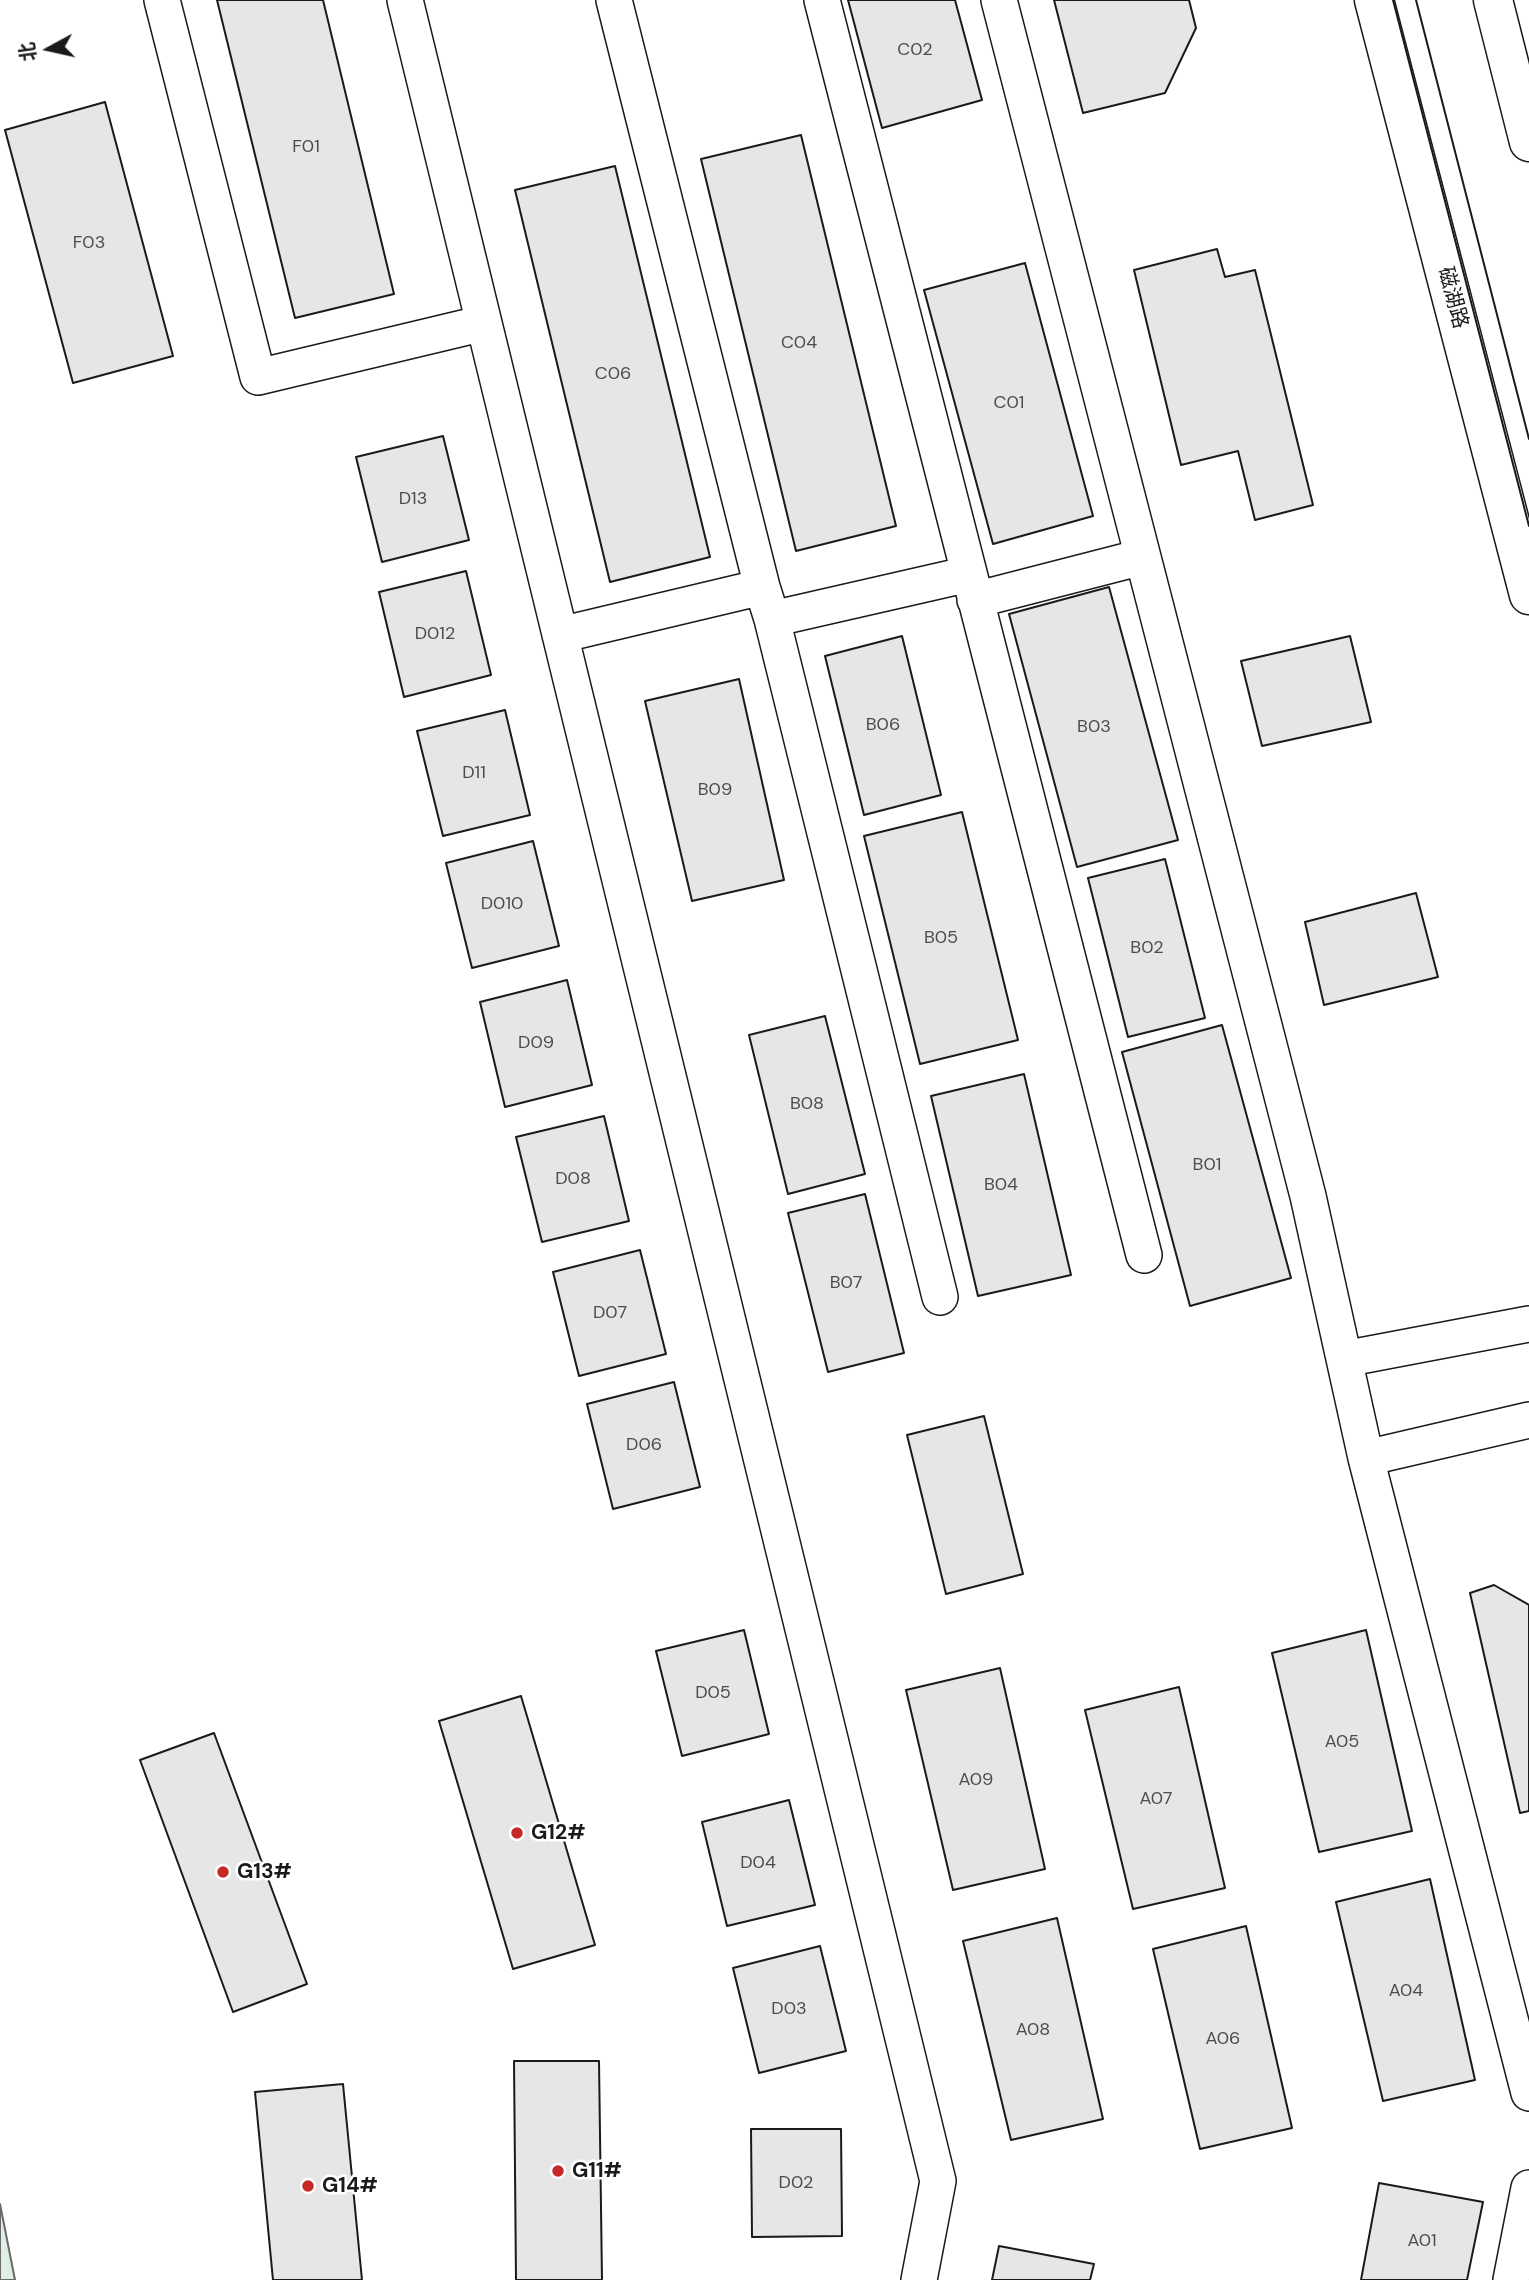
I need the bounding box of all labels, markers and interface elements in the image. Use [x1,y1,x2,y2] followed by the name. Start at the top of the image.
[14,14,84,84] north arrow
[897,39,933,61] house number: C02
[14,41,41,63] text: 北
[292,136,320,158] house number: F01
[73,232,105,254] house number: F03
[1432,264,1472,332] street label: 磁湖路
[781,332,817,354] house number: C04
[595,363,631,385] house number: C06
[994,392,1024,414] house number: C01
[399,488,427,510] house number: D13
[415,623,455,645] house number: D012
[866,714,900,736] house number: B06
[1077,716,1111,738] house number: B03
[462,762,486,784] house number: D11
[698,779,732,801] house number: B09
[481,893,523,915] house number: D010
[924,927,958,949] house number: B05
[1130,937,1164,959] house number: B02
[518,1032,554,1054] house number: D09
[790,1093,824,1115] house number: B08
[1193,1154,1221,1176] house number: B01
[555,1168,591,1190] house number: D08
[984,1174,1018,1196] house number: B04
[830,1272,862,1294] house number: B07
[593,1302,627,1324] house number: D07
[626,1434,662,1456] house number: D06
[695,1682,731,1704] house number: D05
[1325,1731,1359,1753] house number: A05
[959,1769,993,1791] house number: A09
[1140,1788,1172,1810] house number: A07
[531,1820,586,1846] place label: G12#
[509,1825,525,1841] marker: G12#
[740,1852,776,1874] house number: D04
[237,1859,292,1885] place label: G13#
[215,1864,231,1880] marker: G13#
[1389,1980,1423,2002] house number: A04
[771,1998,807,2020] house number: D03
[1016,2019,1050,2041] house number: A08
[1206,2028,1240,2050] house number: A06
[572,2158,622,2184] place label: G11#
[550,2163,566,2179] marker: G11#
[779,2172,813,2194] house number: D02
[322,2173,378,2199] place label: G14#
[300,2178,316,2194] marker: G14#
[1407,2230,1437,2252] house number: A01

